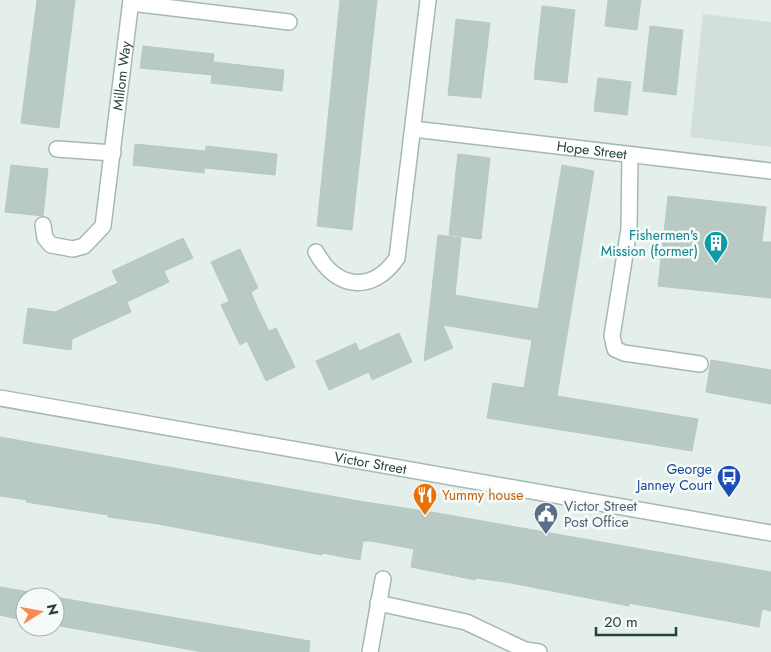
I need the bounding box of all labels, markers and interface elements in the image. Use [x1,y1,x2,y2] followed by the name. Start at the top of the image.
[107,39,136,112] street label: Millom Way
[556,136,629,164] street label: Hope Street
[601,225,698,261] place label: Fishermen's Mission (former)
[703,230,729,264] building icon: Fishermen's Mission (former)
[333,447,409,479] street label: Victor Street
[635,459,713,495] place label: George Janney Court
[716,464,742,498] bus stop icon: George Janney Court
[412,482,438,516] restaurant icon: Yummy house
[442,485,523,505] place label: Yummy house
[564,496,638,532] place label: Victor Street Post Office
[533,501,559,535] public building icon: Victor Street Post Office
[15,587,65,637] north arrow
[42,602,64,617] text: N
[596,604,676,636] scale bar
[604,611,638,633] text: 20 m

